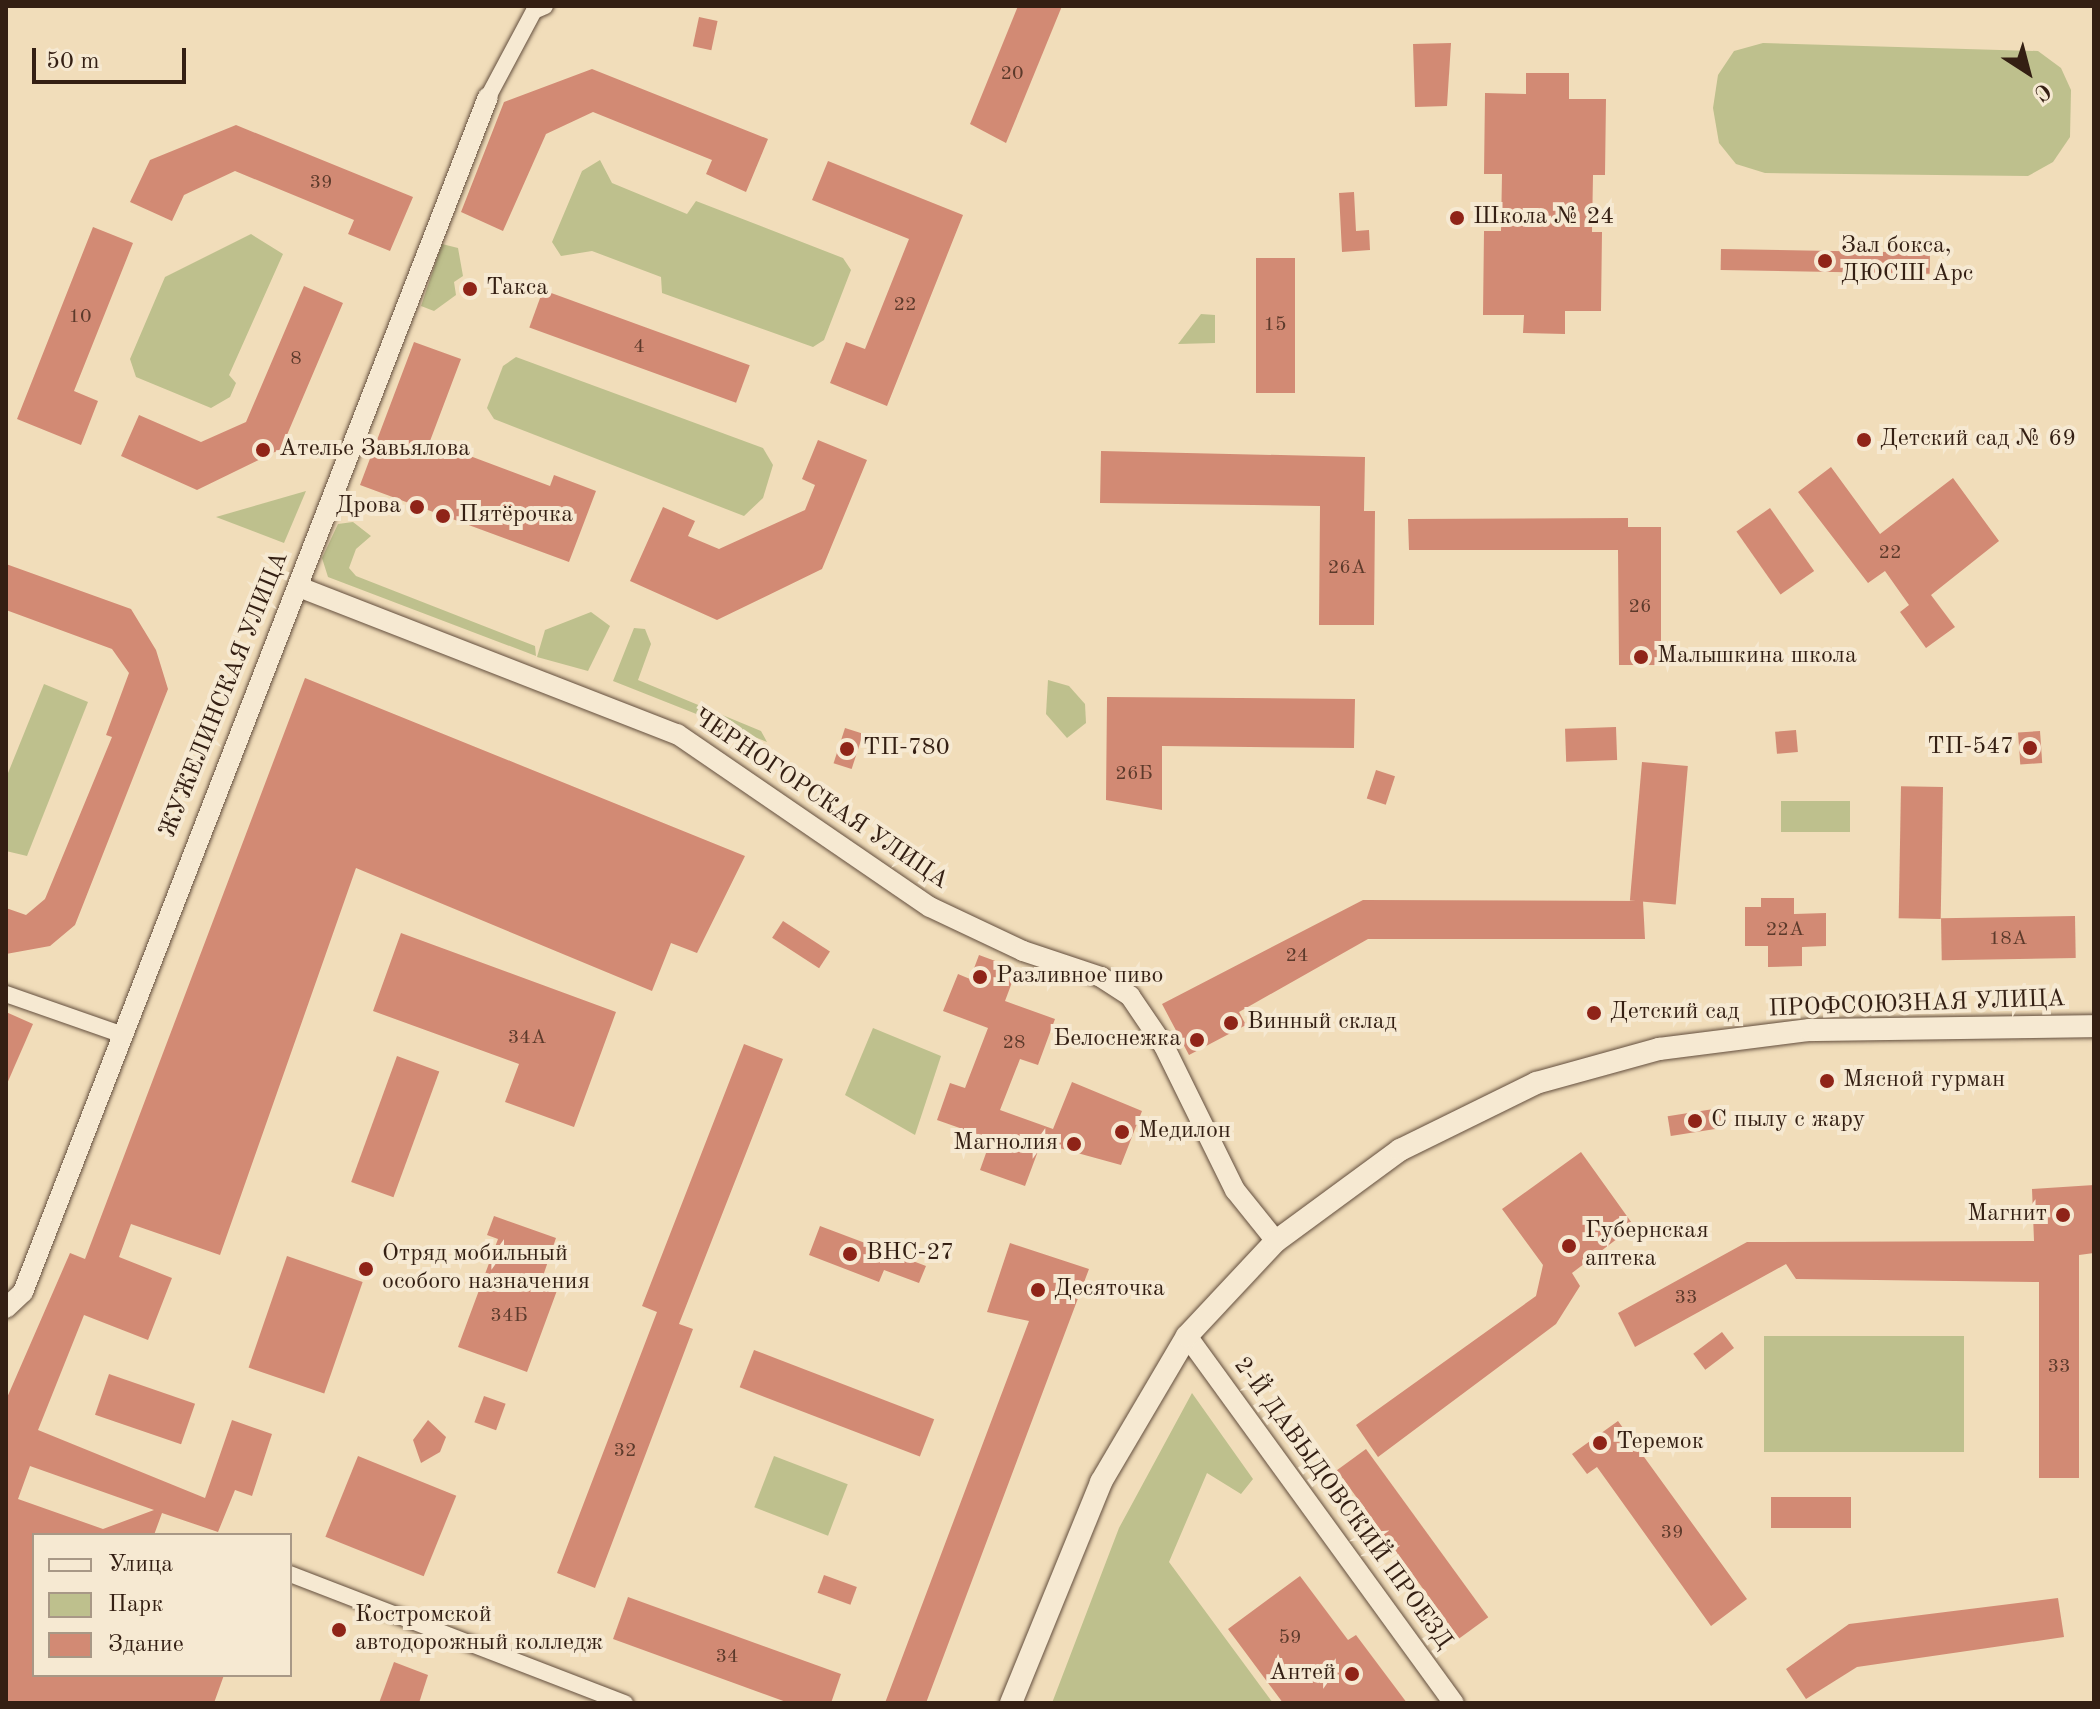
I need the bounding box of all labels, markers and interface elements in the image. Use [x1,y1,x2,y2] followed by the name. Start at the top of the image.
[36,32,190,82] scale bar
[1988,32,2068,112] north arrow
[46,50,100,74] text: 50 m
[1000,62,1024,86] house number: 20
[2030,78,2054,105] text: С
[309,171,333,195] house number: 39
[1473,204,1614,232] place label: Школа № 24
[1448,209,1466,227] marker: Школа № 24
[1841,233,1973,289] place label: Зал бокса, ДЮСШ Арс
[1816,252,1834,270] marker: Зал бокса, ДЮСШ Арс
[486,275,548,303] place label: Такса
[461,280,479,298] marker: Такса
[893,293,917,317] house number: 22
[68,305,92,329] house number: 10
[1263,313,1287,337] house number: 15
[633,335,645,359] house number: 4
[290,347,302,371] house number: 8
[1880,426,2076,454] place label: Детский сад № 69
[1855,431,1873,449] marker: Детский сад № 69
[279,436,470,464] place label: Ателье Завьялова
[254,441,272,459] marker: Ателье Завьялова
[336,493,401,521] place label: Дрова
[408,498,426,516] marker: Дрова
[459,502,573,530] place label: Пятёрочка
[434,507,452,525] marker: Пятёрочка
[1878,541,1902,565] house number: 22
[154,548,296,842] street label: ЖУЖЕЛИНСКАЯ УЛИЦА
[1328,556,1366,580] house number: 26А
[1628,595,1652,619] house number: 26
[1657,643,1857,671] place label: Малышкина школа
[1632,648,1650,666] marker: Малышкина школа
[687,704,953,896] street label: ЧЕРНОГОРСКАЯ УЛИЦА
[1927,734,2014,762] place label: ТП-547
[863,735,950,763] place label: ТП-780
[2021,739,2039,757] marker: ТП-547
[838,740,856,758] marker: ТП-780
[1115,762,1153,786] house number: 26Б
[1766,918,1804,942] house number: 22А
[1989,927,2027,951] house number: 18А
[1285,944,1309,968] house number: 24
[996,963,1163,991] place label: Разливное пиво
[971,968,989,986] marker: Разливное пиво
[1768,985,2066,1025] street label: ПРОФСОЮЗНАЯ УЛИЦА
[1610,999,1739,1027] place label: Детский сад
[1585,1004,1603,1022] marker: Детский сад
[1247,1009,1396,1037] place label: Винный склад
[1222,1014,1240,1032] marker: Винный склад
[508,1026,546,1050] house number: 34А
[1053,1026,1181,1054] place label: Белоснежка
[1002,1031,1026,1055] house number: 28
[1188,1031,1206,1049] marker: Белоснежка
[1843,1067,2005,1095] place label: Мясной гурман
[1818,1072,1836,1090] marker: Мясной гурман
[1711,1107,1865,1135] place label: С пылу с жару
[1686,1112,1704,1130] marker: С пылу с жару
[1138,1118,1231,1146] place label: Медилон
[1113,1123,1131,1141] marker: Медилон
[953,1130,1058,1158] place label: Магнолия
[1065,1135,1083,1153] marker: Магнолия
[1967,1201,2047,1229] place label: Магнит
[2054,1206,2072,1224] marker: Магнит
[1585,1218,1709,1274] place label: Губернская аптека
[1560,1237,1578,1255] marker: Губернская аптека
[866,1240,954,1268] place label: ВНС-27
[382,1241,590,1297] place label: Отряд мобильный особого назначения
[841,1245,859,1263] marker: ВНС-27
[357,1260,375,1278] marker: Отряд мобильный особого назначения
[1054,1276,1165,1304] place label: Десяточка
[1029,1281,1047,1299] marker: Десяточка
[1674,1286,1698,1310] house number: 33
[490,1304,528,1328] house number: 34Б
[1226,1352,1458,1656] street label: 2-Й ДАВЫДОВСКИЙ ПРОЕЗД
[2047,1355,2071,1379] house number: 33
[1616,1429,1704,1457] place label: Теремок
[1591,1434,1609,1452] marker: Теремок
[613,1439,637,1463] house number: 32
[1660,1521,1684,1545] house number: 39
[32,1533,292,1677] legend
[108,1553,173,1577] text: Улица
[108,1593,163,1617] text: Парк
[355,1602,603,1658] place label: Костромской автодорожный колледж
[330,1621,348,1639] marker: Костромской автодорожный колледж
[1278,1626,1302,1650] house number: 59
[108,1633,184,1657] text: Здание
[715,1645,739,1669] house number: 34
[1269,1660,1336,1688] place label: Антей
[1343,1665,1361,1683] marker: Антей

